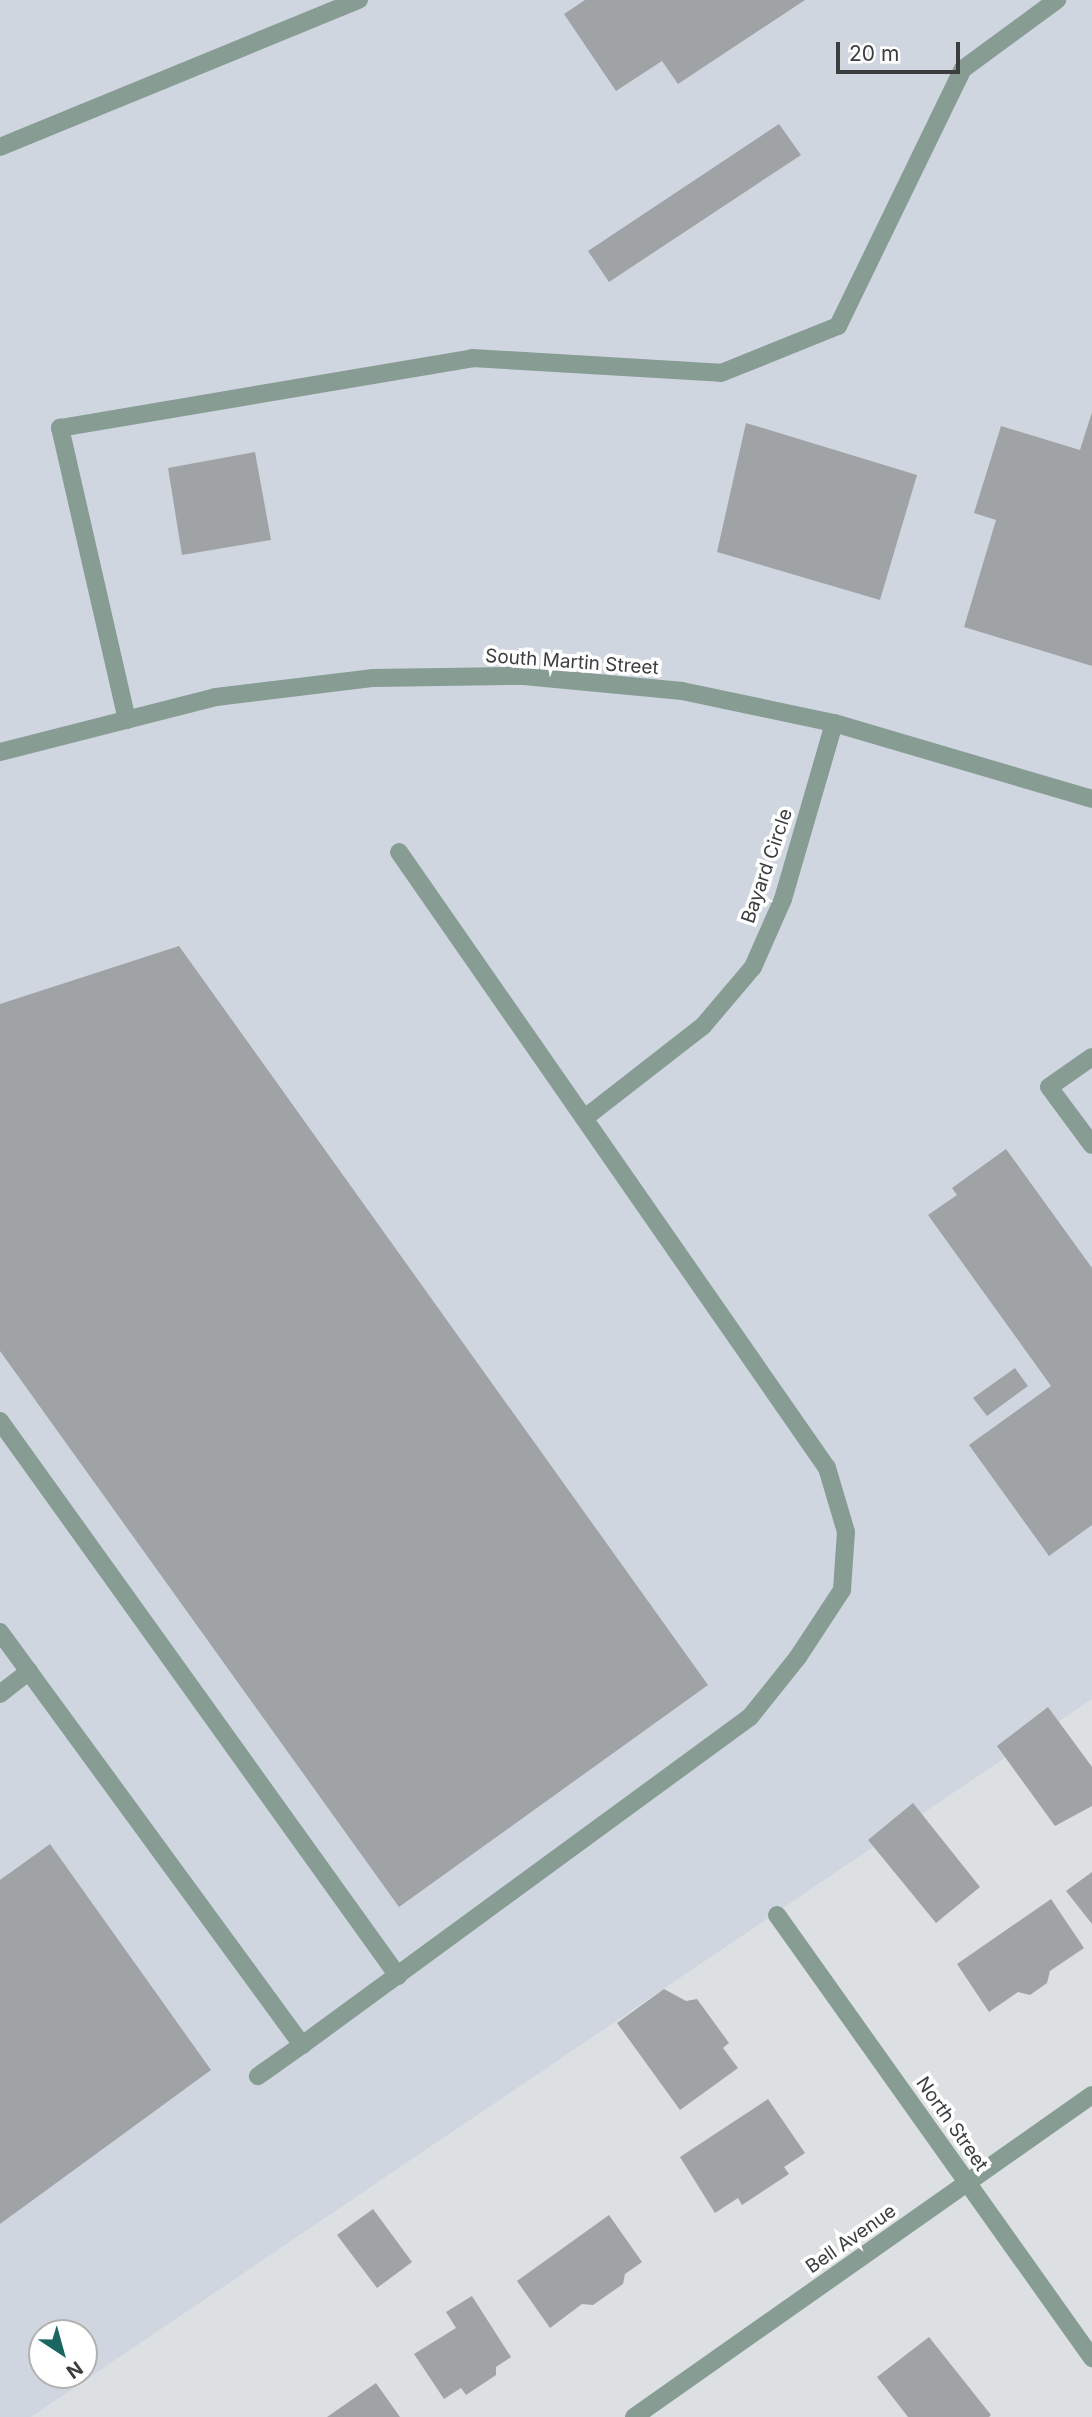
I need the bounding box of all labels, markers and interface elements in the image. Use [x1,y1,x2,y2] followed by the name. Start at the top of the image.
[840,28,964,72] scale bar
[849,41,899,66] text: 20 m
[484,645,660,679] street label: South Martin Street
[737,806,797,926] street label: Bayard Circle
[911,2073,993,2175] street label: North Street
[802,2200,900,2278] street label: Bell Avenue
[28,2319,98,2389] north arrow
[62,2356,87,2383] text: N

